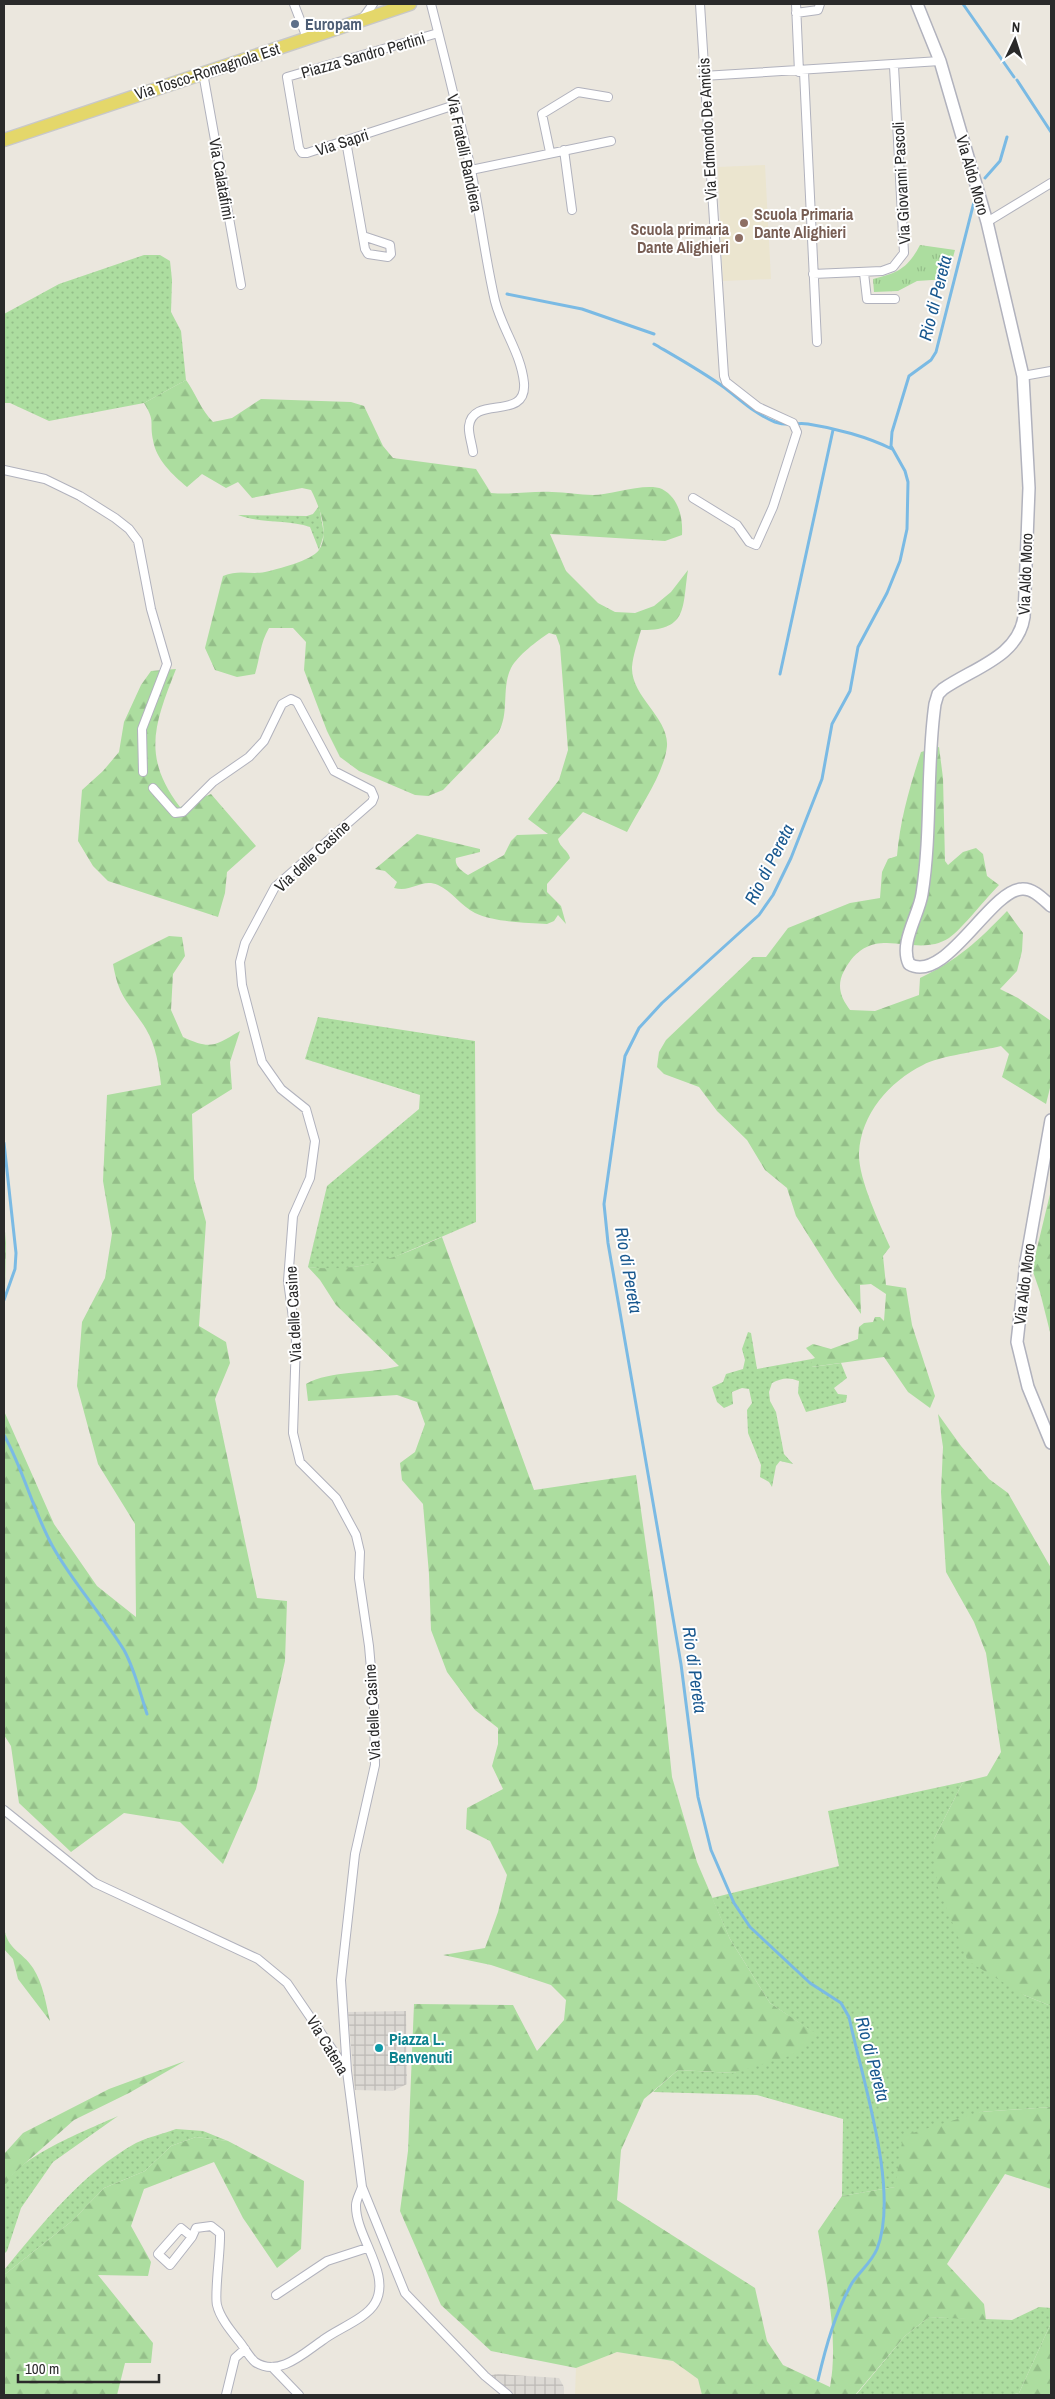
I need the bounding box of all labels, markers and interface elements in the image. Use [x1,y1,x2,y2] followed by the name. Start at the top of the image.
[305,13,362,35] place label: Europam
[990,15,1040,65] north arrow
[289,18,301,30] marker: Europam
[1011,18,1021,36] text: N
[298,27,428,83] street label: Piazza Sandro Pertini
[132,37,283,105] street label: Via Tosco-Romagnola Est
[692,57,722,201] street label: Via Edmondo De Amicis
[442,92,488,215] street label: Via Fratelli Bandiera
[887,121,915,245] street label: Via Giovanni Pascoli
[313,123,371,161] street label: Via Sapri
[951,132,995,218] street label: Via Aldo Moro
[204,136,240,222] street label: Via Calatafimi
[754,203,854,243] place label: Scuola Primaria Dante Alighieri
[738,217,750,229] marker: Scuola Primaria Dante Alighieri
[631,218,730,258] place label: Scuola primaria Dante Alighieri
[733,232,745,244] marker: Scuola primaria Dante Alighieri
[912,253,958,343] water label: Rio di Pereta
[1013,533,1037,615] street label: Via Aldo Moro
[269,815,355,897] street label: Via delle Casine
[738,820,800,908] water label: Rio di Pereta
[609,1225,649,1315] water label: Rio di Pereta
[1008,1242,1040,1326] street label: Via Aldo Moro
[280,1265,306,1363] street label: Via delle Casine
[677,1625,713,1715] water label: Rio di Pereta
[359,1663,385,1761] street label: Via delle Casine
[302,2011,355,2079] street label: Via Catena
[850,2014,896,2104] water label: Rio di Pereta
[389,2028,452,2068] place label: Piazza L. Benvenuti
[373,2042,385,2054] marker: Piazza L. Benvenuti
[18,2352,159,2384] scale bar
[25,2358,59,2379] text: 100 m

